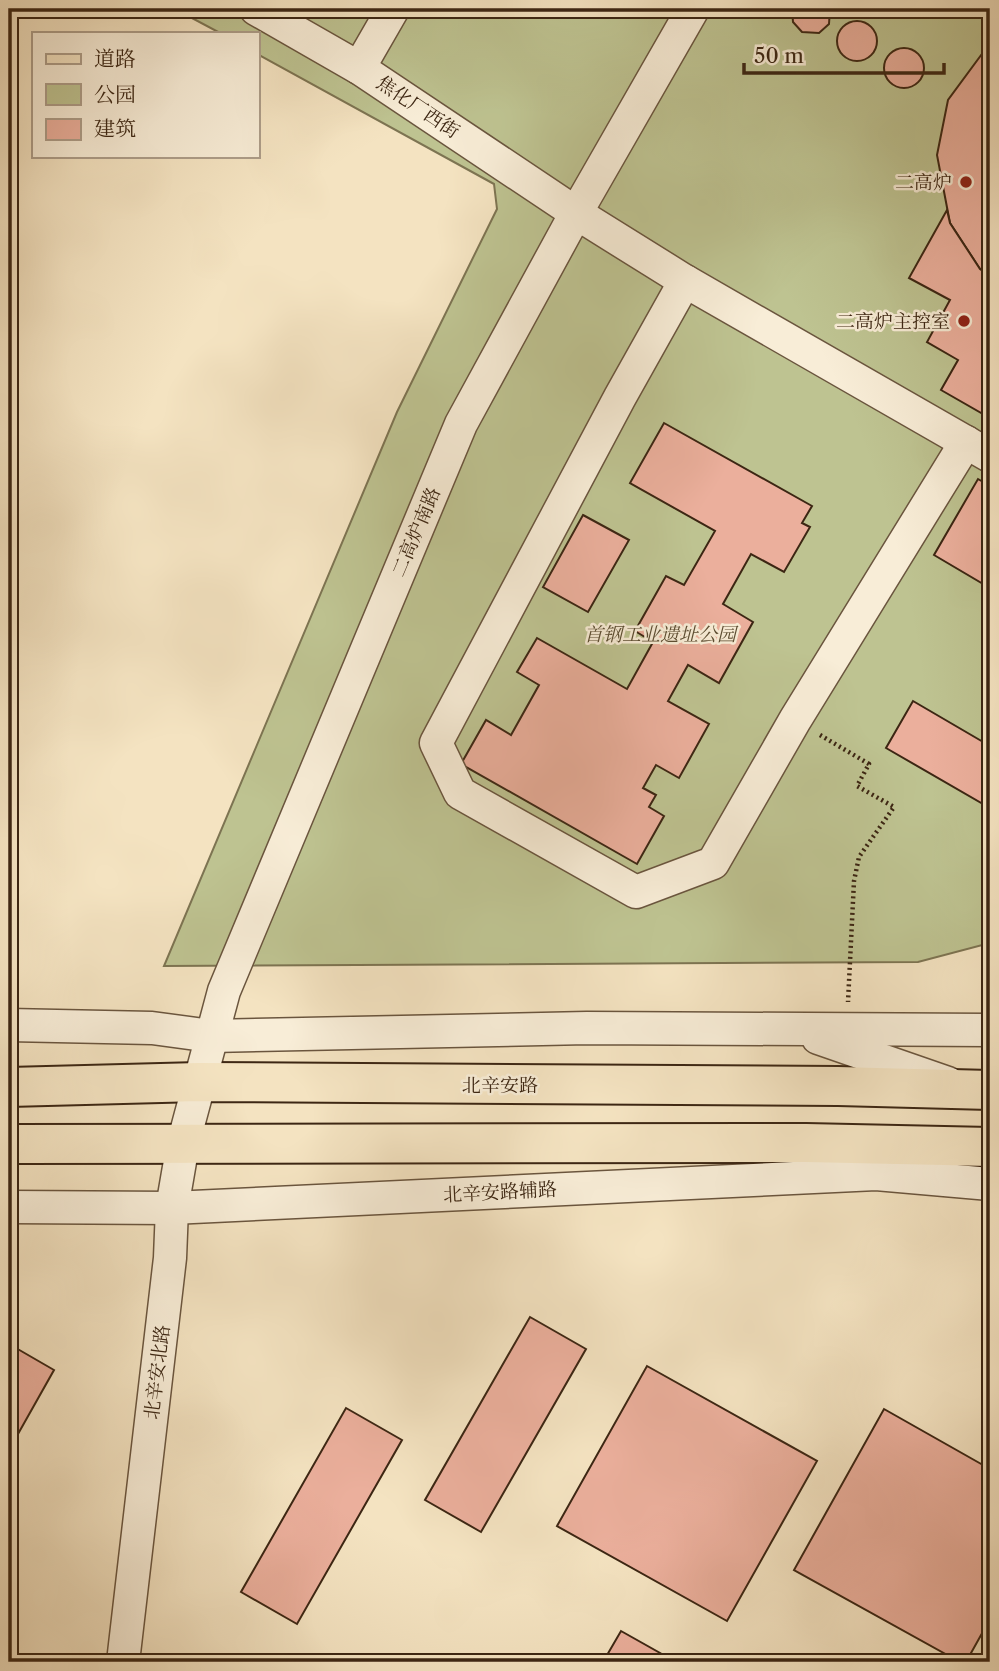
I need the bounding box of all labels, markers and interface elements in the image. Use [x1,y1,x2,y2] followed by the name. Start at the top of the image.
[32,32,259,158] legend
[744,32,943,76] scale bar
[754,43,804,68] text: 50 m
[94,46,136,71] text: 道路
[372,71,464,143] street label: 焦化厂西街
[94,82,136,107] text: 公园
[94,116,136,141] text: 建筑
[895,171,952,194] place label: 二高炉
[958,174,974,190] marker: 二高炉
[836,310,950,333] place label: 二高炉主控室
[956,313,972,329] marker: 二高炉主控室
[387,484,445,580] street label: 二高炉南路
[584,623,739,646] park label: 首钢工业遗址公园
[462,1074,538,1097] street label: 北辛安路
[442,1178,558,1206] street label: 北辛安路辅路
[140,1323,174,1421] street label: 北辛安北路

